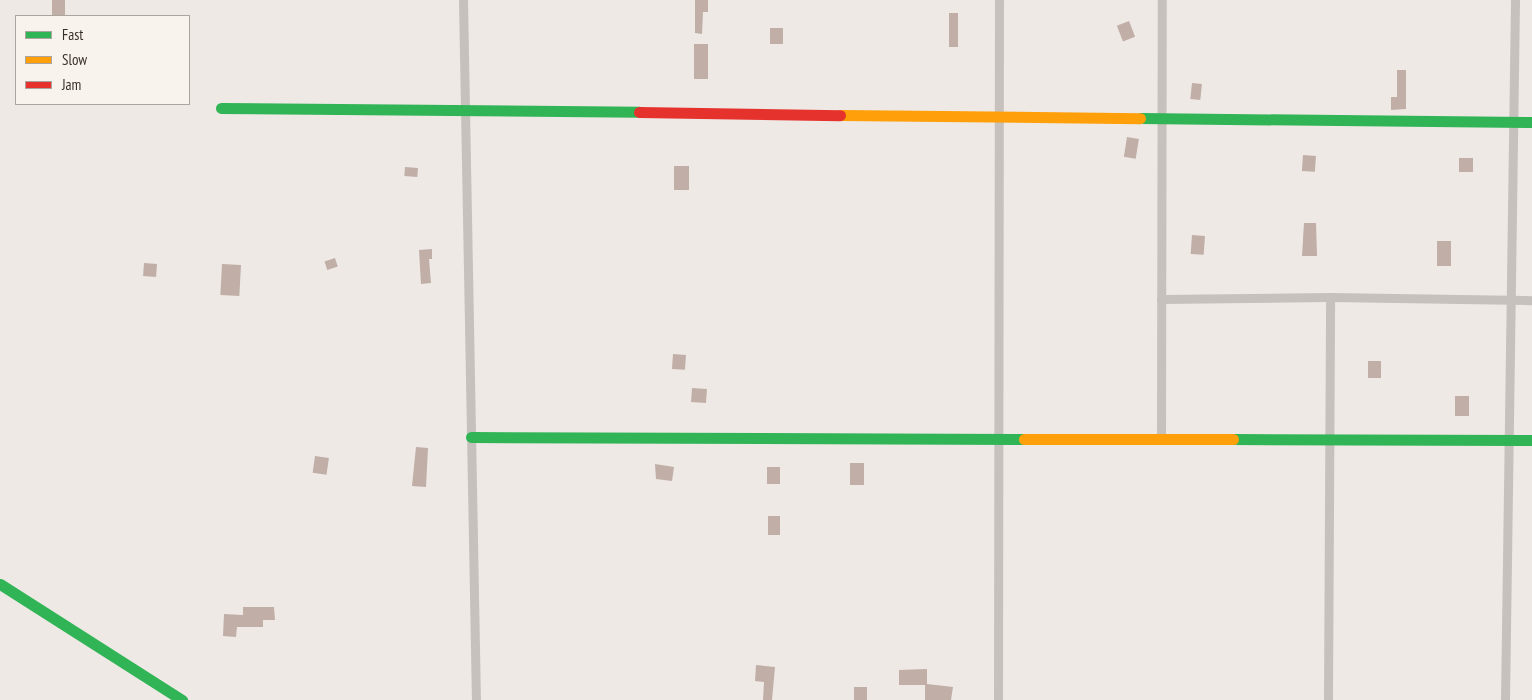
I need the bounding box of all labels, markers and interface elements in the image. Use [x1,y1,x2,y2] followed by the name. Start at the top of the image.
[15,15,190,105] legend
[62,25,83,44] text: Fast
[62,50,87,69] text: Slow
[62,75,81,94] text: Jam

